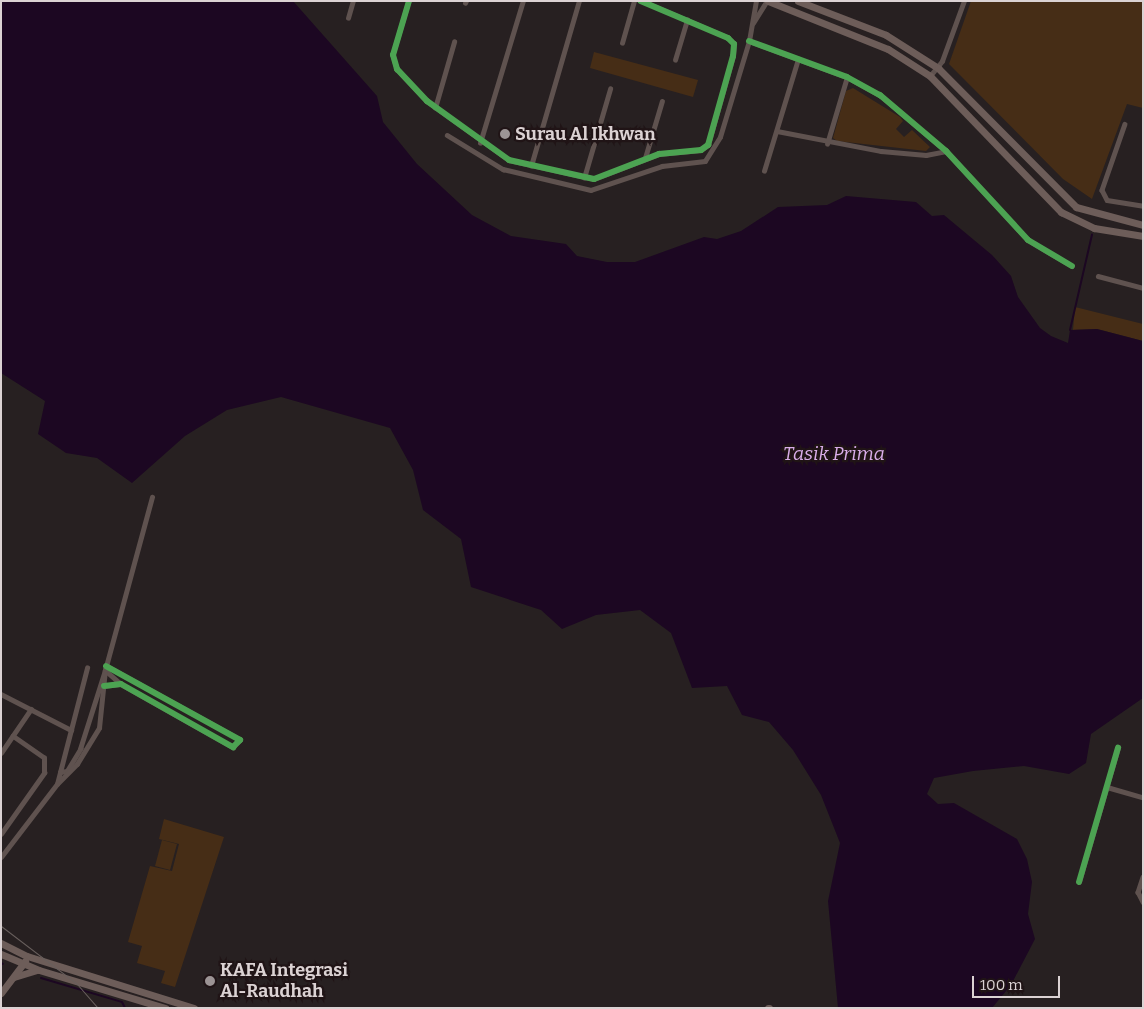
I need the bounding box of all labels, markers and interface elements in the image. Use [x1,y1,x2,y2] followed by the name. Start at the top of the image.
[515,123,656,145] place label: Surau Al Ikhwan
[499,128,511,140] marker: Surau Al Ikhwan
[783,443,885,465] water label: Tasik Prima
[220,960,348,1002] place label: KAFA Integrasi Al-Raudhah
[974,966,1062,998] scale bar
[204,975,216,987] marker: KAFA Integrasi Al-Raudhah
[980,976,1023,994] text: 100 m

